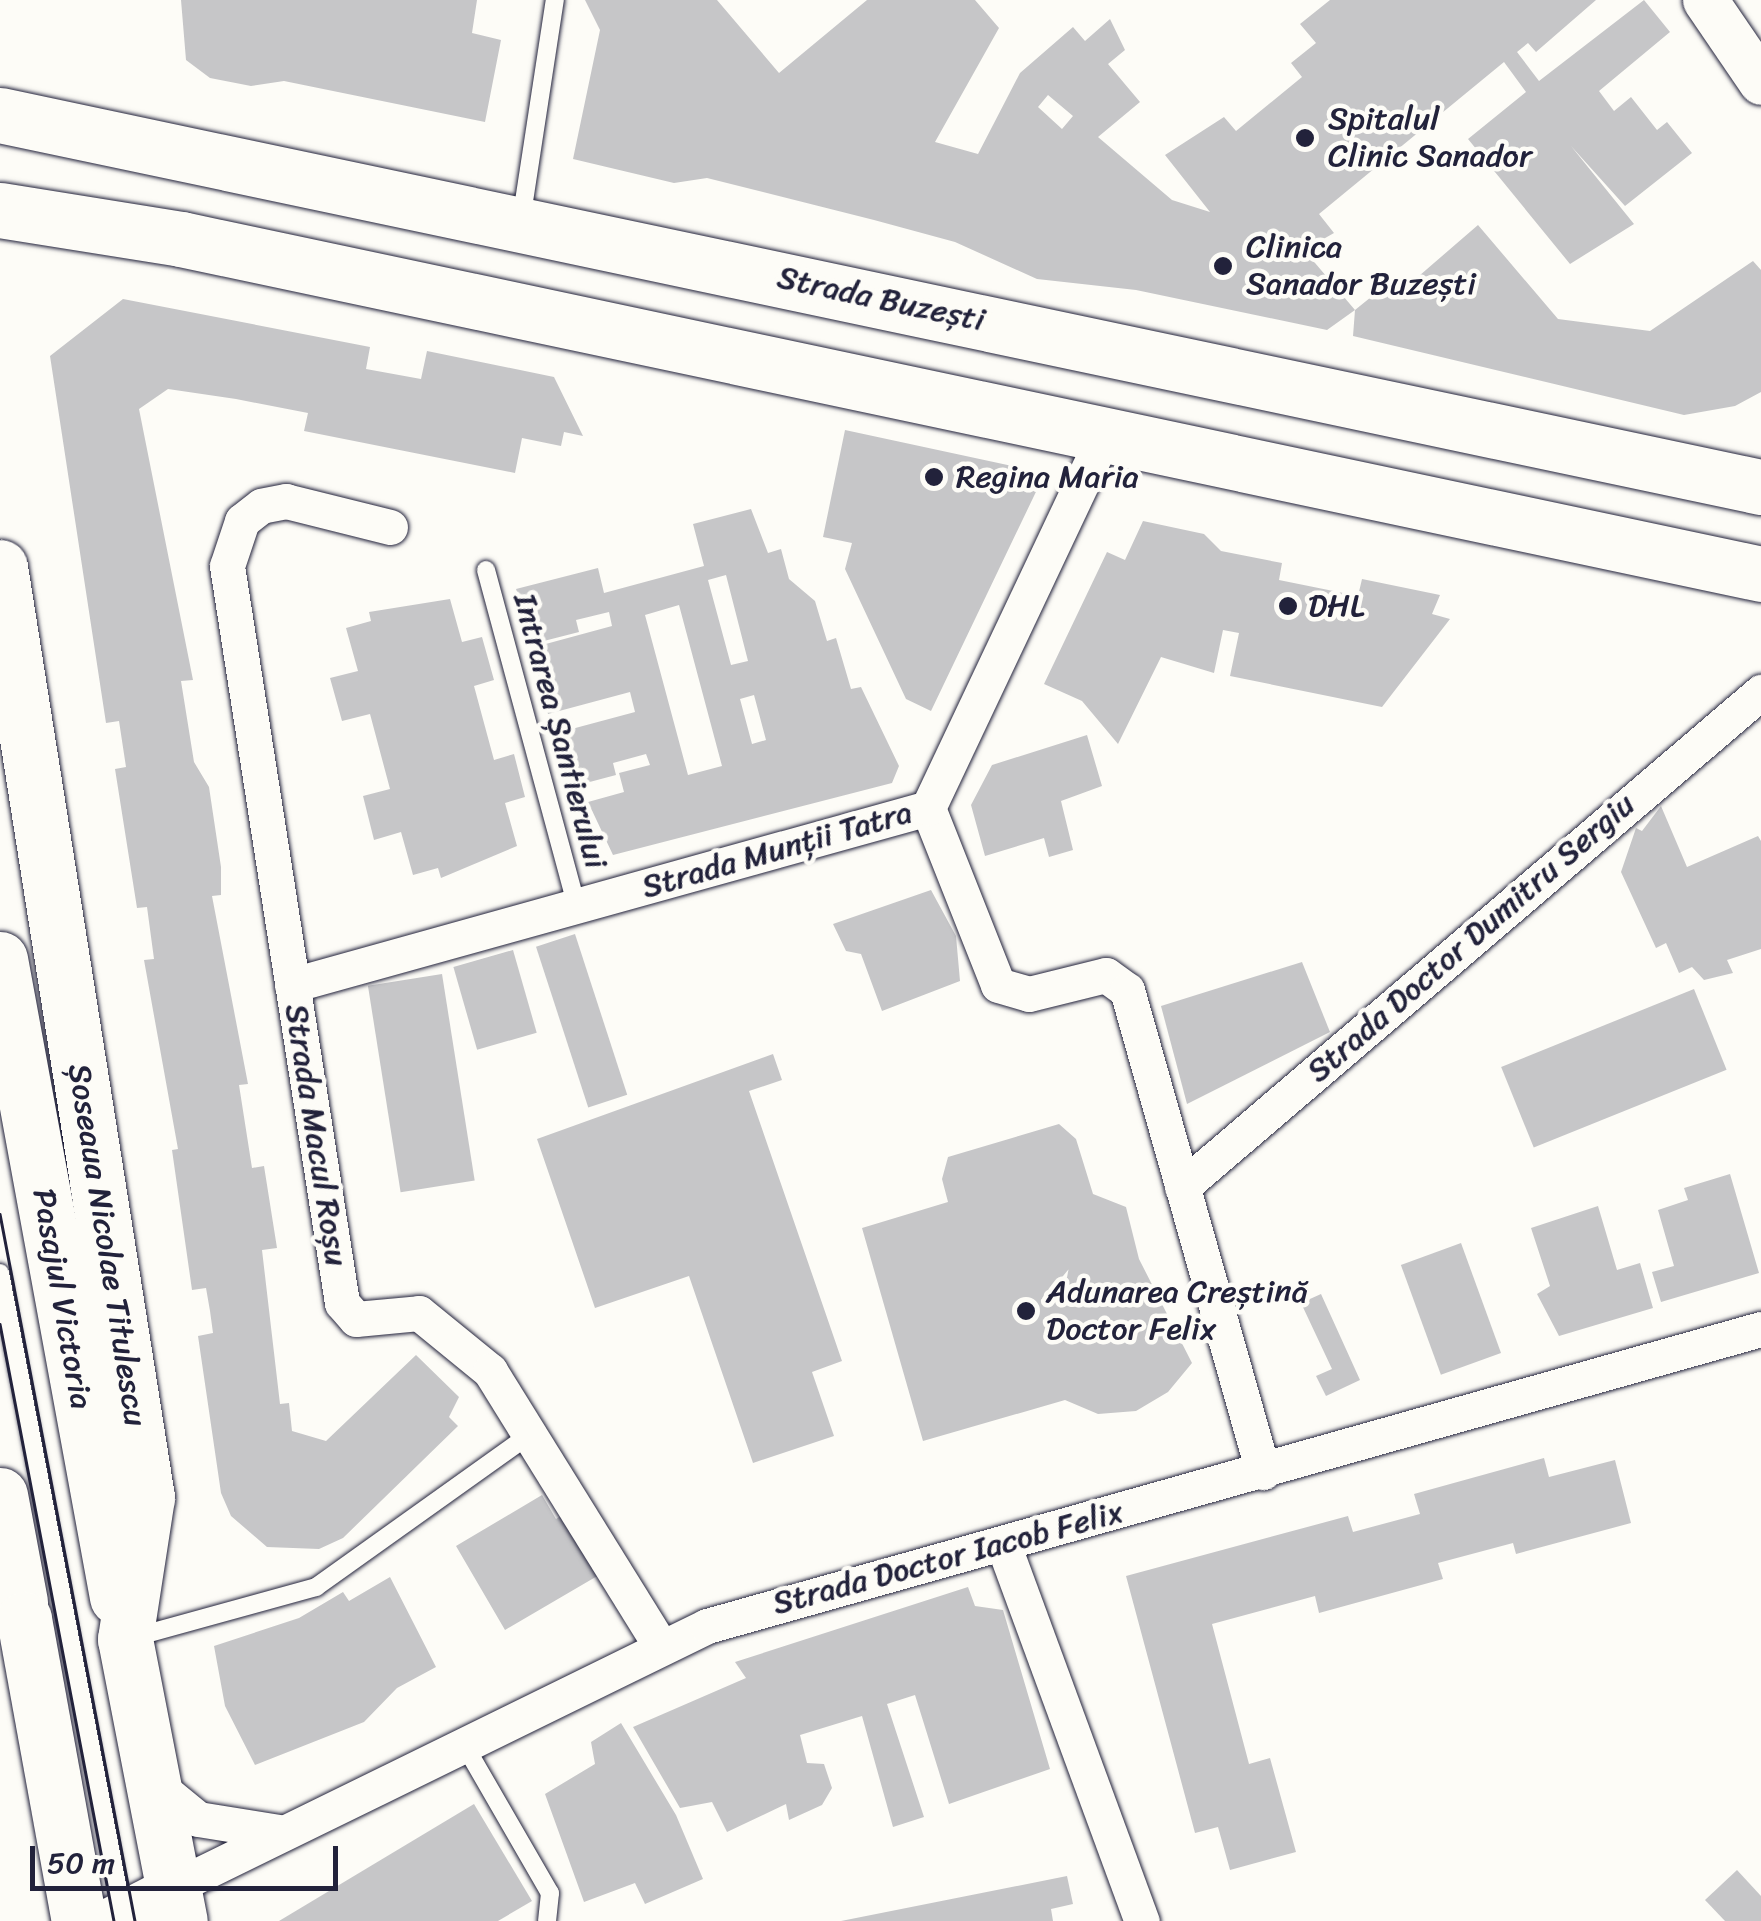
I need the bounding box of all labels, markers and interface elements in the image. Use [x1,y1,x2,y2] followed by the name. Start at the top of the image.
[1328,101,1532,176] place label: Spitalul Clinic Sanador
[1292,125,1318,151] marker: Spitalul Clinic Sanador
[1246,229,1476,304] place label: Clinica Sanador Buzești
[1210,253,1236,279] marker: Clinica Sanador Buzești
[774,258,988,340] street label: Strada Buzești
[956,458,1139,496] place label: Regina Maria
[921,464,947,490] marker: Regina Maria
[1308,587,1365,625] place label: DHL
[505,589,615,873] street label: Intrarea Șantierului
[1277,595,1299,617] marker: DHL
[1299,785,1643,1091] street label: Strada Doctor Dumitru Sergiu
[638,793,916,907] street label: Strada Munții Tatra
[276,1001,356,1269] street label: Strada Macul Roșu
[59,1061,155,1429] street label: Șoseaua Nicolae Titulescu
[24,1186,100,1412] street label: Pasajul Victoria
[1046,1274,1308,1349] place label: Adunarea Creștină Doctor Felix
[1015,1300,1037,1322] marker: Adunarea Creștină Doctor Felix
[768,1493,1128,1623] street label: Strada Doctor Iacob Felix
[35,1826,342,1888] scale bar
[47,1836,115,1890] text: 50 m

